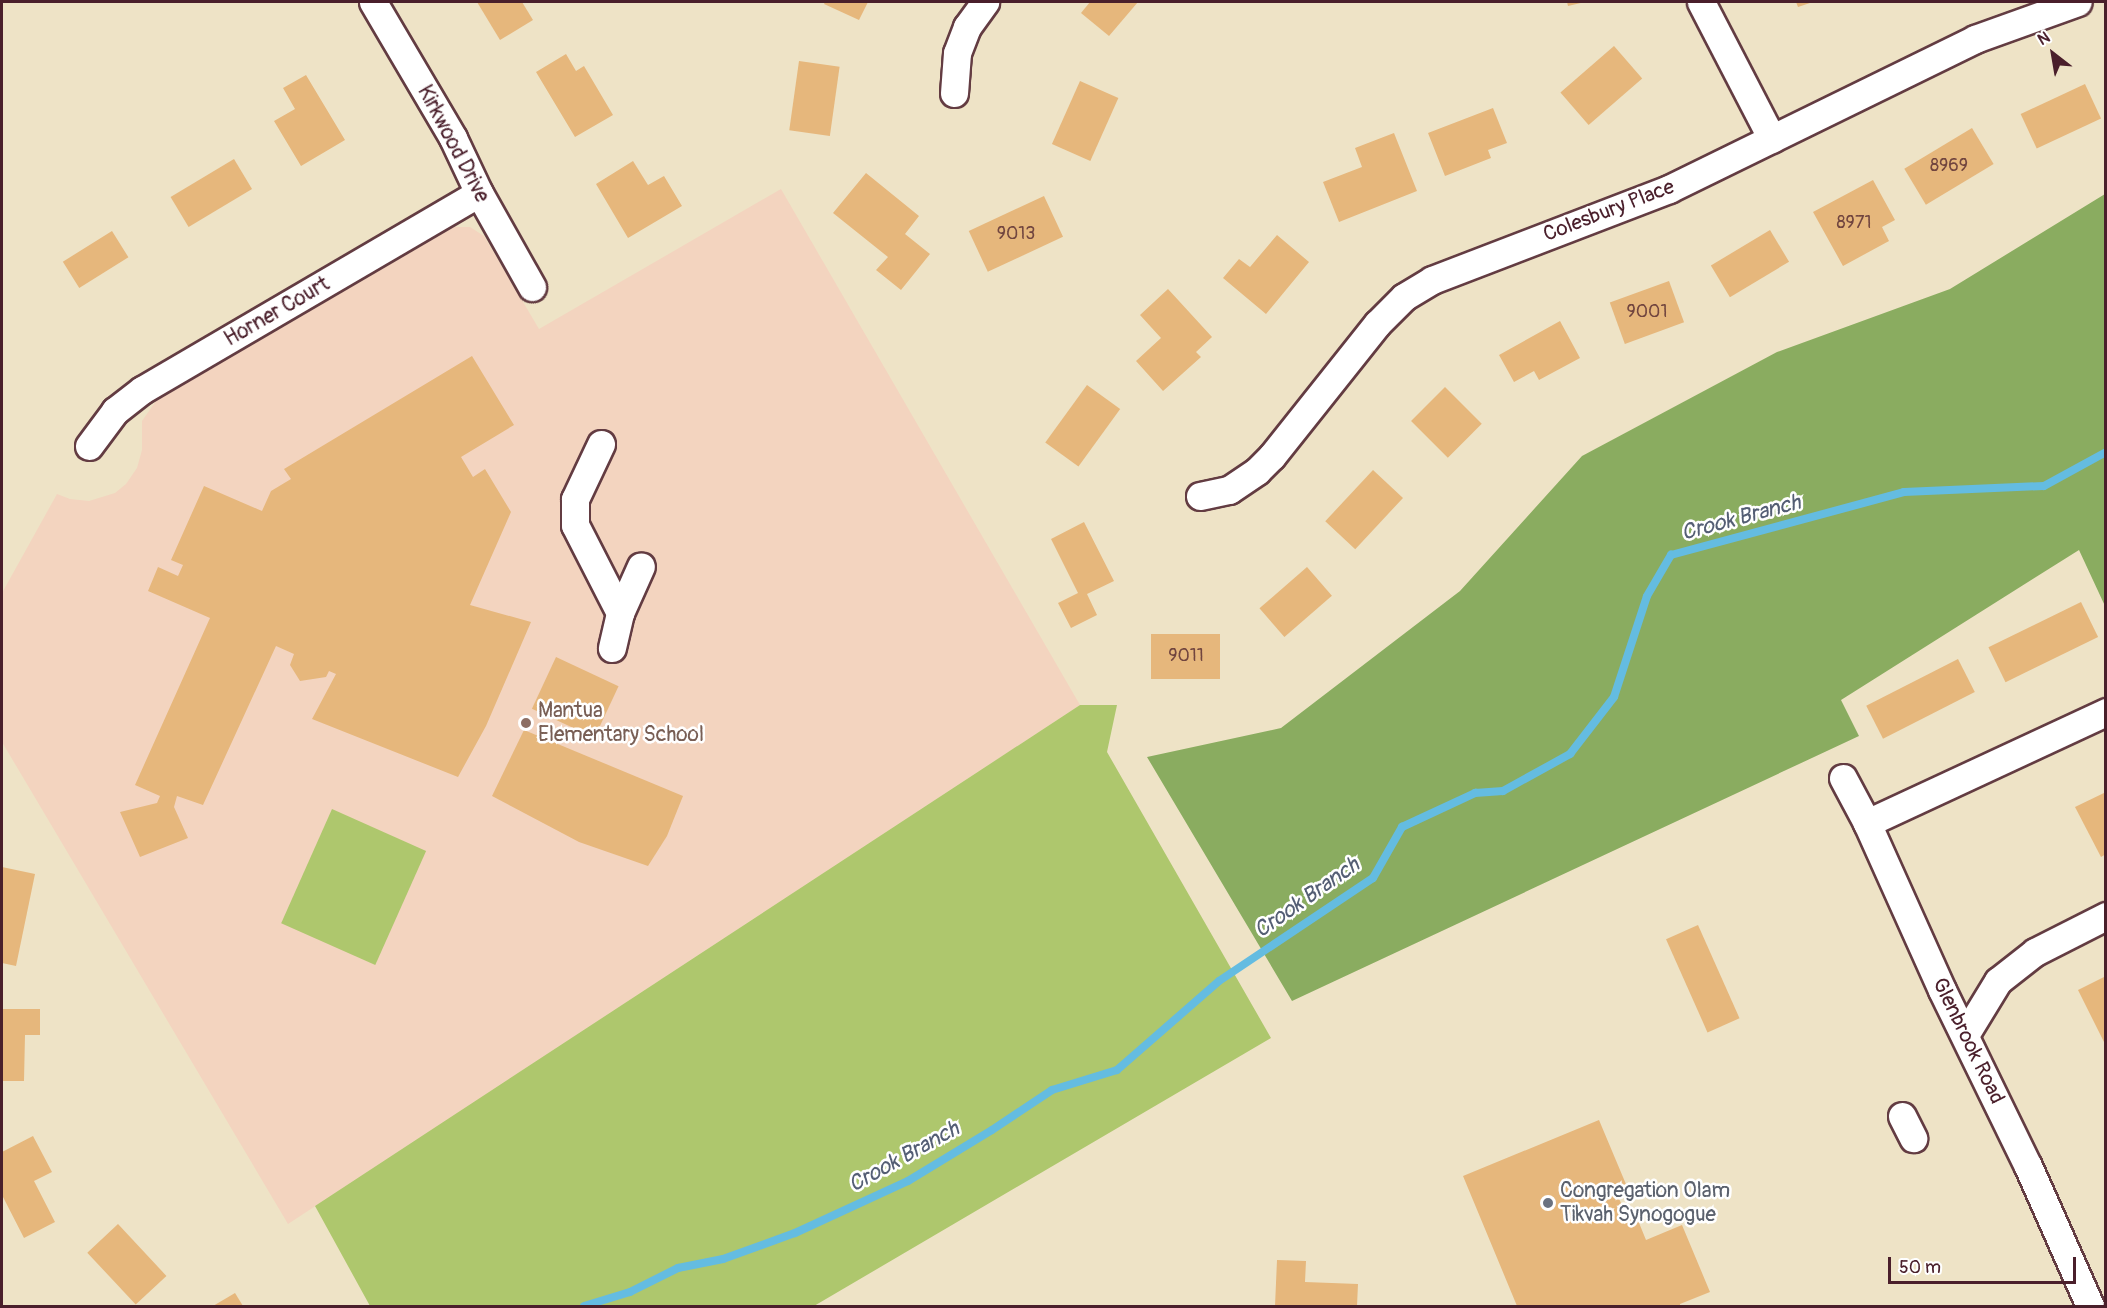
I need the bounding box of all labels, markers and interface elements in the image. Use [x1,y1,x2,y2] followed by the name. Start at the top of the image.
[2023,24,2083,84] north arrow
[2034,27,2054,50] text: N
[412,81,494,207] street label: Kirkwood Drive
[1930,155,1968,177] house number: 8969
[1540,174,1678,248] street label: Colesbury Place
[1837,212,1871,234] house number: 8971
[997,223,1035,245] house number: 9013
[220,272,334,352] street label: Horner Court
[1627,301,1667,323] house number: 9001
[1678,489,1804,547] water label: Crook Branch
[1168,645,1204,667] house number: 9011
[538,698,704,748] place label: Mantua Elementary School
[519,716,533,730] marker: Mantua Elementary School
[1249,852,1365,944] water label: Crook Branch
[1927,974,2009,1108] street label: Glenbrook Road
[844,1116,964,1198] water label: Crook Branch
[1560,1178,1730,1228] place label: Congregation Olam Tikvah Synogogue
[1541,1196,1555,1210] marker: Congregation Olam Tikvah Synogogue
[1891,1245,2078,1283] scale bar
[1899,1256,1941,1279] text: 50 m

